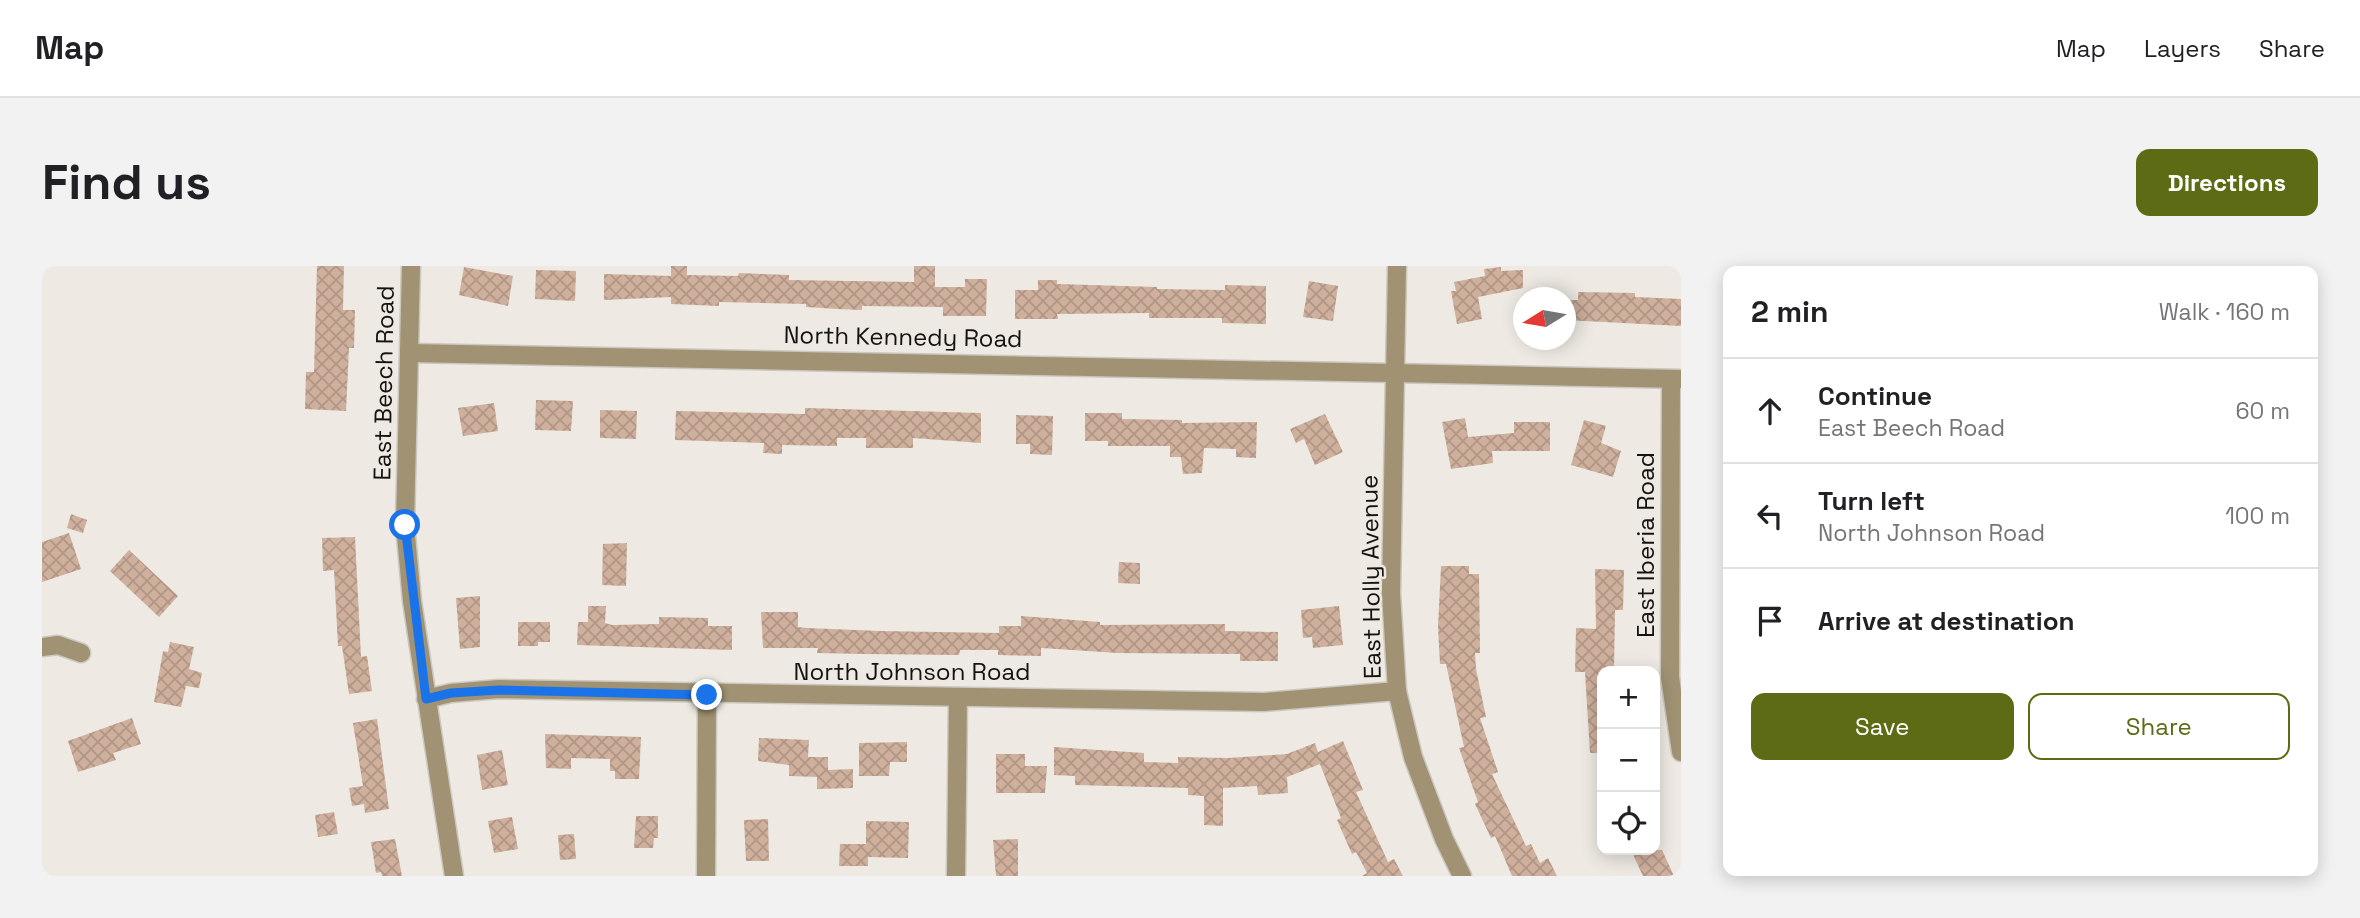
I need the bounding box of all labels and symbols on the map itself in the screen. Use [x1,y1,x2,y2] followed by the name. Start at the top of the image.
[366,285,401,481] street label: East Beech Road
[1513,287,1576,350] north arrow
[783,319,1023,354] street label: North Kennedy Road
[1630,452,1661,638] street label: East Iberia Road
[1353,475,1388,679] street label: East Holly Avenue
[389,509,420,540] route start
[794,656,1030,687] street label: North Johnson Road
[691,679,722,710] route end

